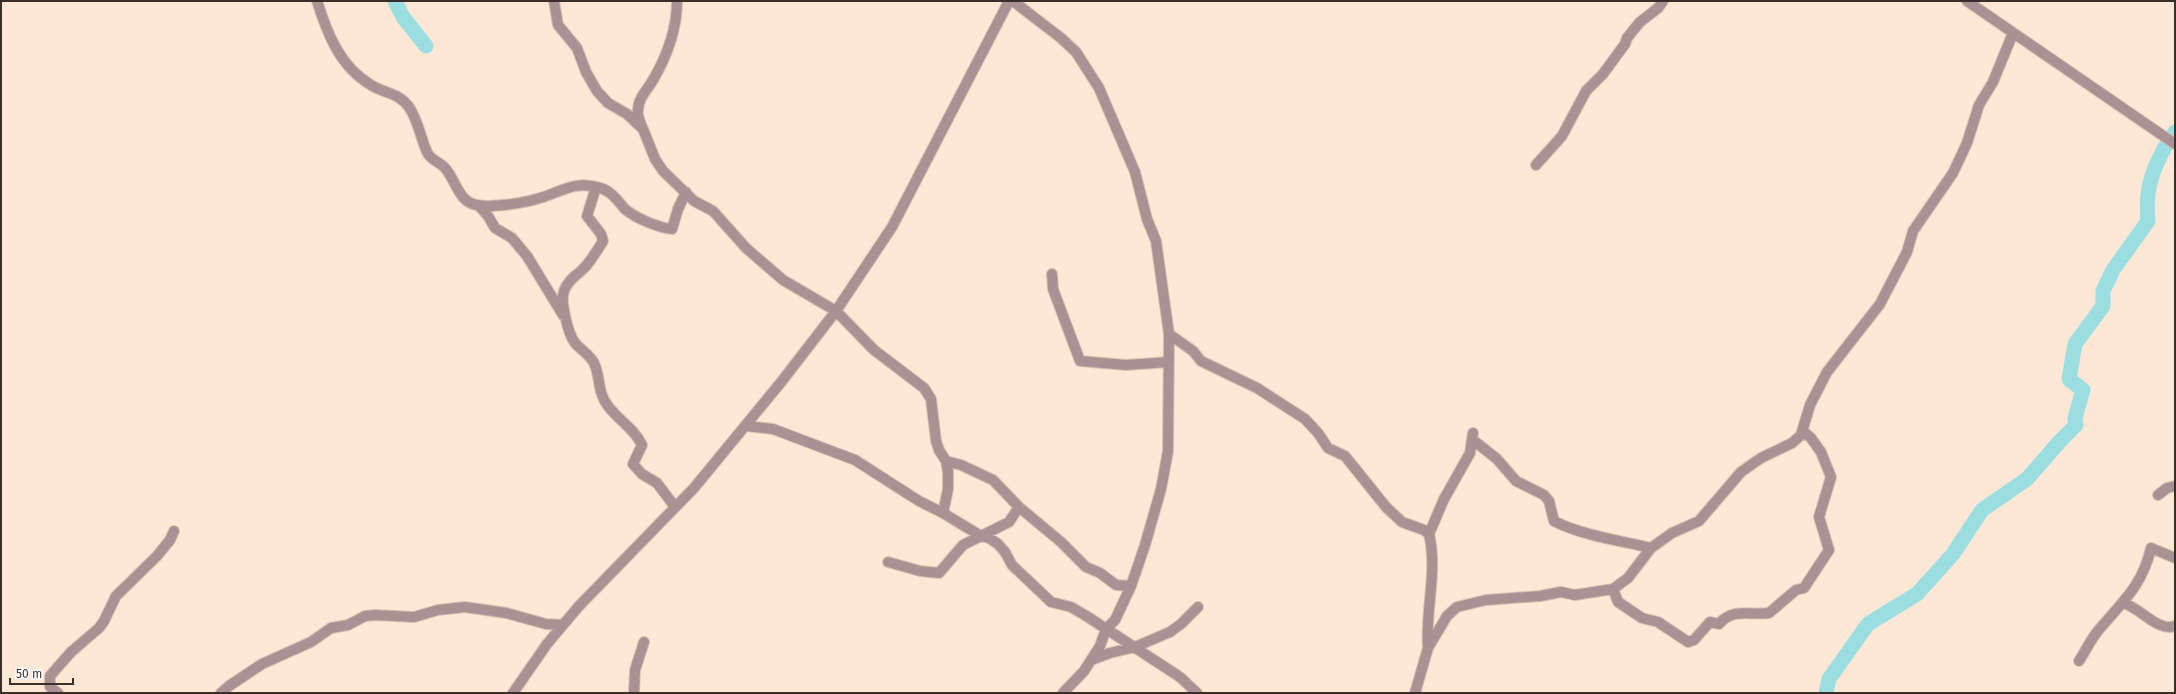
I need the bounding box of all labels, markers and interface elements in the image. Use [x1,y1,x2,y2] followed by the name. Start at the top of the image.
[10,660,73,686] scale bar
[16,667,42,681] text: 50 m

